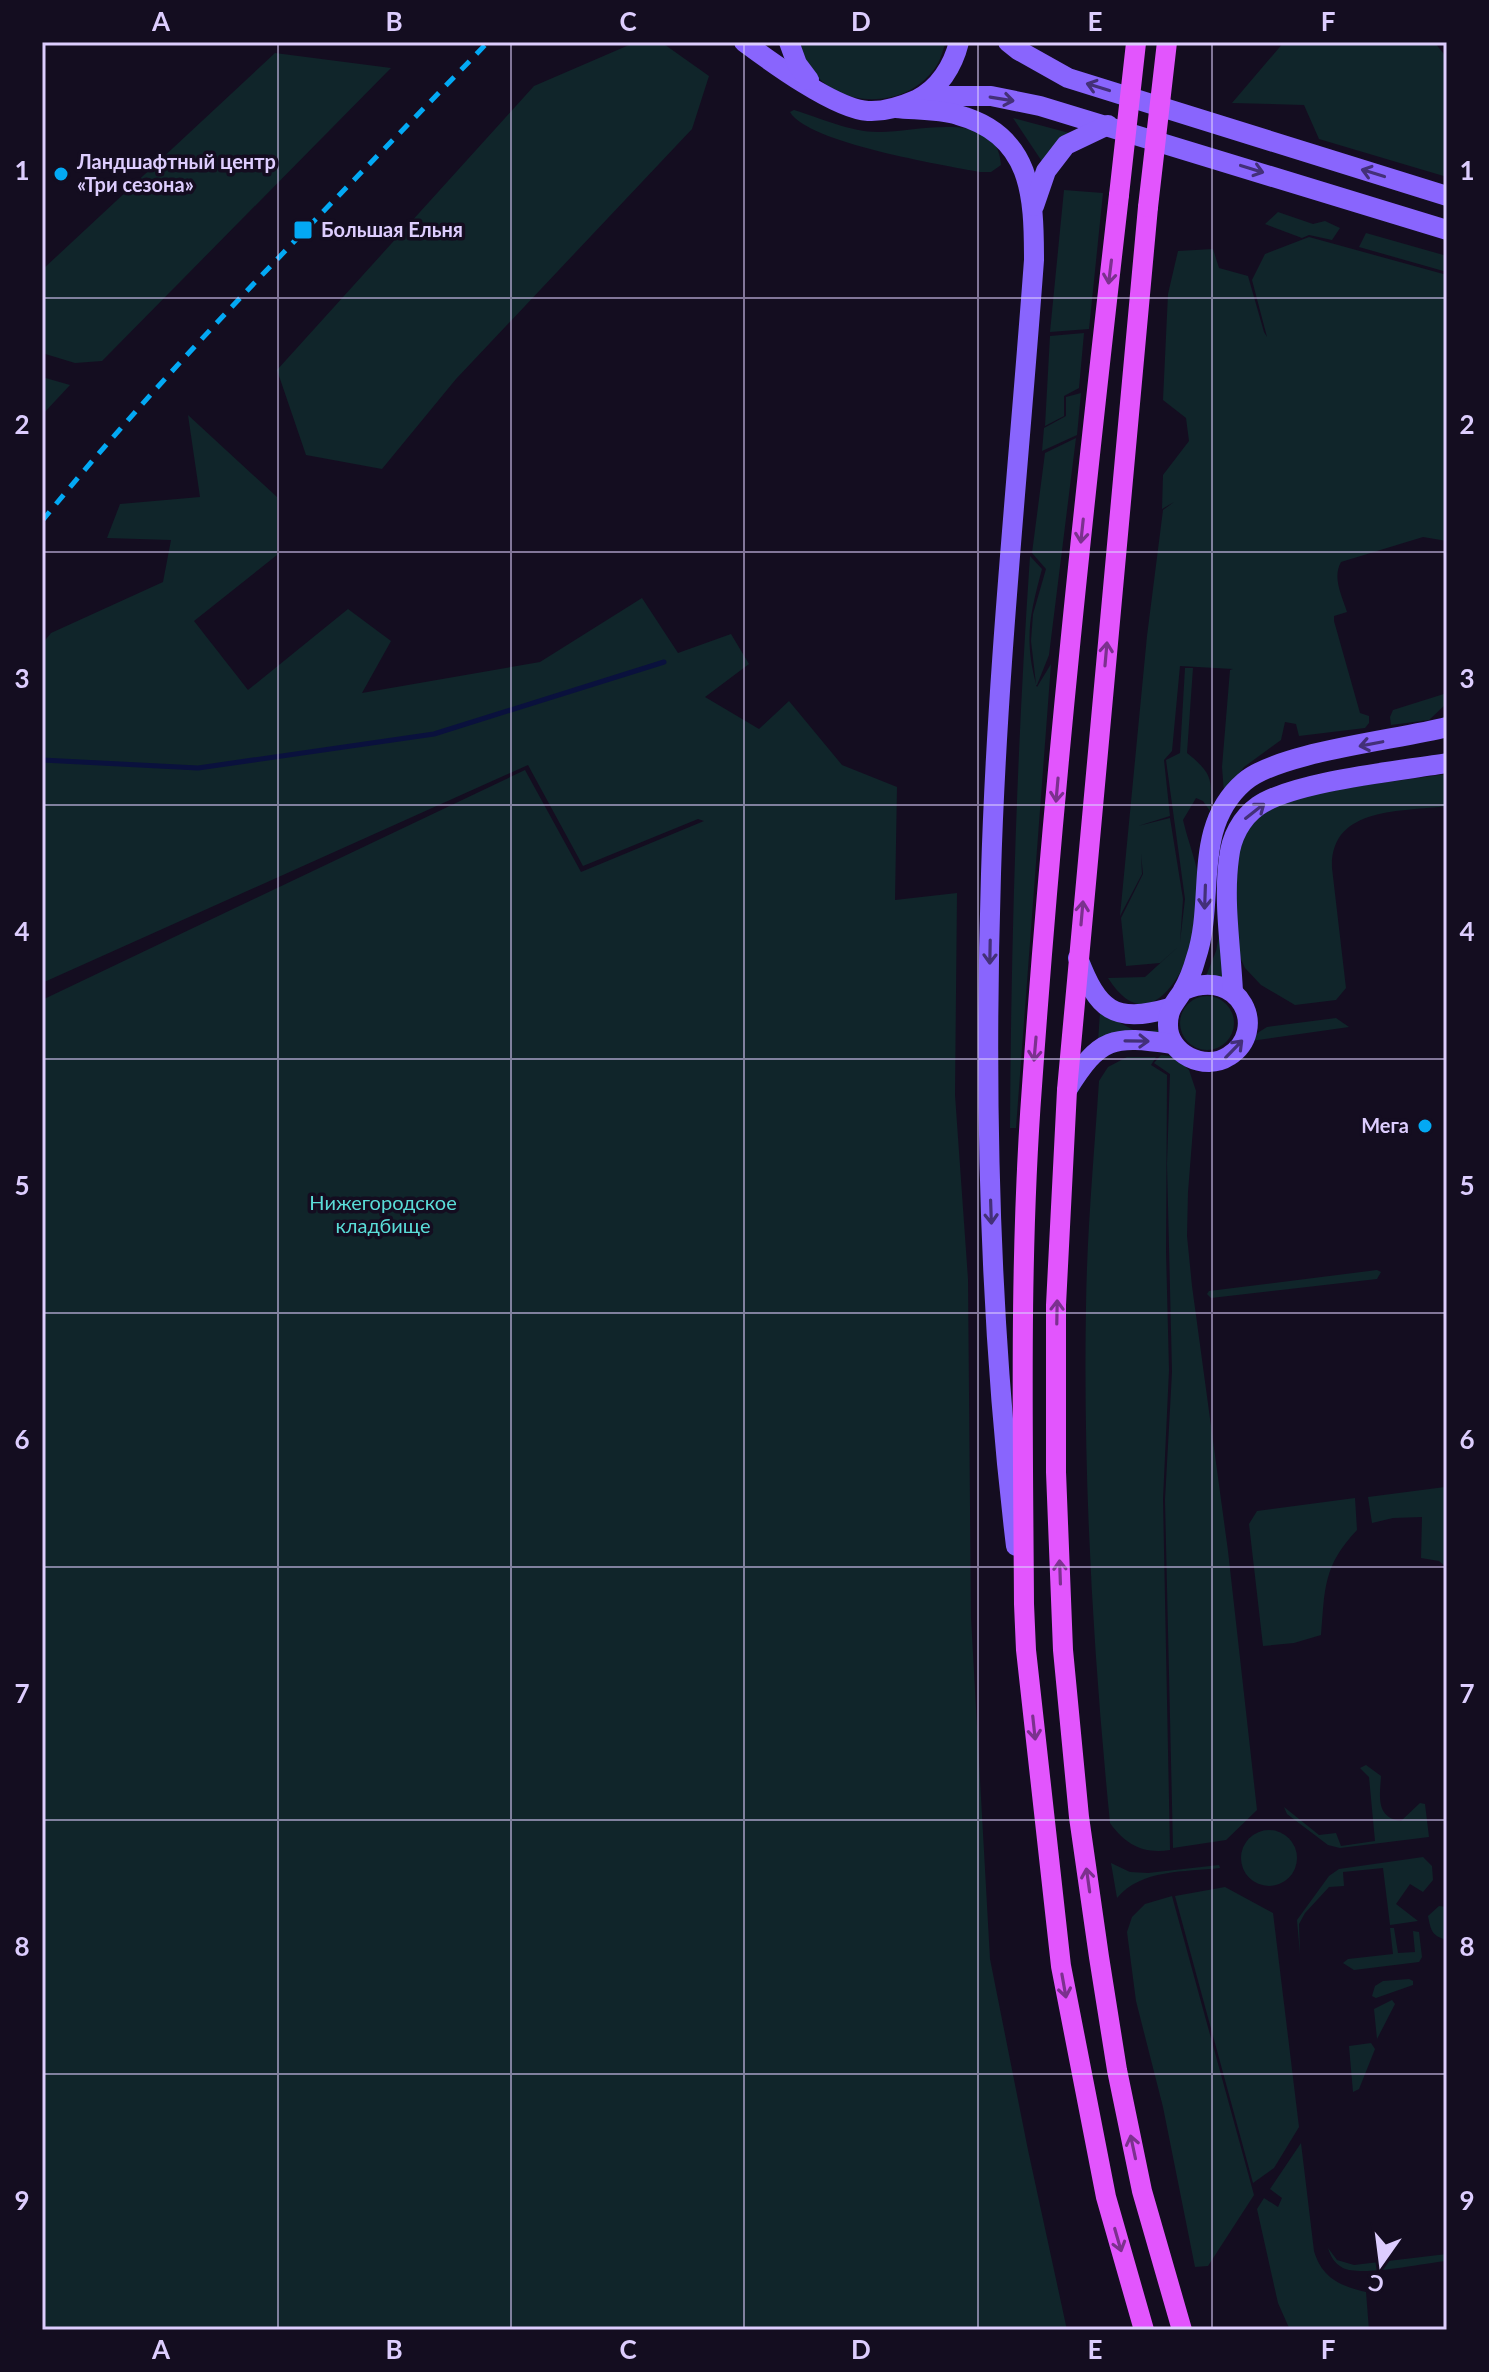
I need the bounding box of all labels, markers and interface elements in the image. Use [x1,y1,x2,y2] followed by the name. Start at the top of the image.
[151,5,171,37] text: A
[385,5,403,37] text: B
[619,5,637,37] text: C
[851,5,871,37] text: D
[1088,5,1102,37] text: E
[1321,5,1335,37] text: F
[1085,79,1110,94] one-way arrow
[988,92,1014,107] one-way arrow
[76,149,276,196] place label: Ландшафтный центр «Три сезона»
[14,154,30,186] text: 1
[1459,154,1475,186] text: 1
[1238,162,1264,177] one-way arrow
[52,165,70,183] marker: Ландшафтный центр «Три сезона»
[1360,165,1386,180] one-way arrow
[321,217,463,241] place label: Большая Ельня
[292,219,314,241] marker: Большая Ельня
[1103,259,1118,285] one-way arrow
[14,408,30,440] text: 2
[1459,408,1475,440] text: 2
[1074,517,1089,544] one-way arrow
[1099,641,1114,668] one-way arrow
[14,662,30,694] text: 3
[1459,662,1475,694] text: 3
[1359,737,1384,752] one-way arrow
[1049,776,1064,803] one-way arrow
[1244,802,1265,819] one-way arrow
[1198,883,1213,910] one-way arrow
[1074,900,1089,927] one-way arrow
[14,915,30,947] text: 4
[1459,915,1475,947] text: 4
[982,938,997,965] one-way arrow
[1123,1033,1150,1049] one-way arrow
[1027,1035,1042,1062] one-way arrow
[1224,1039,1244,1059] one-way arrow
[1361,1113,1409,1137] place label: Мега
[1416,1117,1434,1135] marker: Мега
[14,1169,30,1201] text: 5
[1459,1169,1475,1201] text: 5
[309,1190,457,1237] park label: Нижегородское кладбище
[983,1198,998,1225] one-way arrow
[1049,1299,1064,1326] one-way arrow
[14,1423,30,1455] text: 6
[1459,1423,1475,1455] text: 6
[1053,1559,1068,1586] one-way arrow
[14,1677,30,1709] text: 7
[1459,1677,1475,1709] text: 7
[1026,1714,1041,1741] one-way arrow
[1080,1868,1095,1893] one-way arrow
[14,1930,30,1962] text: 8
[1459,1930,1475,1962] text: 8
[1058,1973,1073,1998] one-way arrow
[1125,2134,1140,2160] one-way arrow
[14,2184,30,2216] text: 9
[1459,2184,1475,2216] text: 9
[1341,2224,1421,2304] north arrow
[1112,2227,1127,2253] one-way arrow
[1365,2269,1386,2299] text: С
[151,2333,171,2365] text: A
[385,2333,403,2365] text: B
[619,2333,637,2365] text: C
[851,2333,871,2365] text: D
[1088,2333,1102,2365] text: E
[1321,2333,1335,2365] text: F

